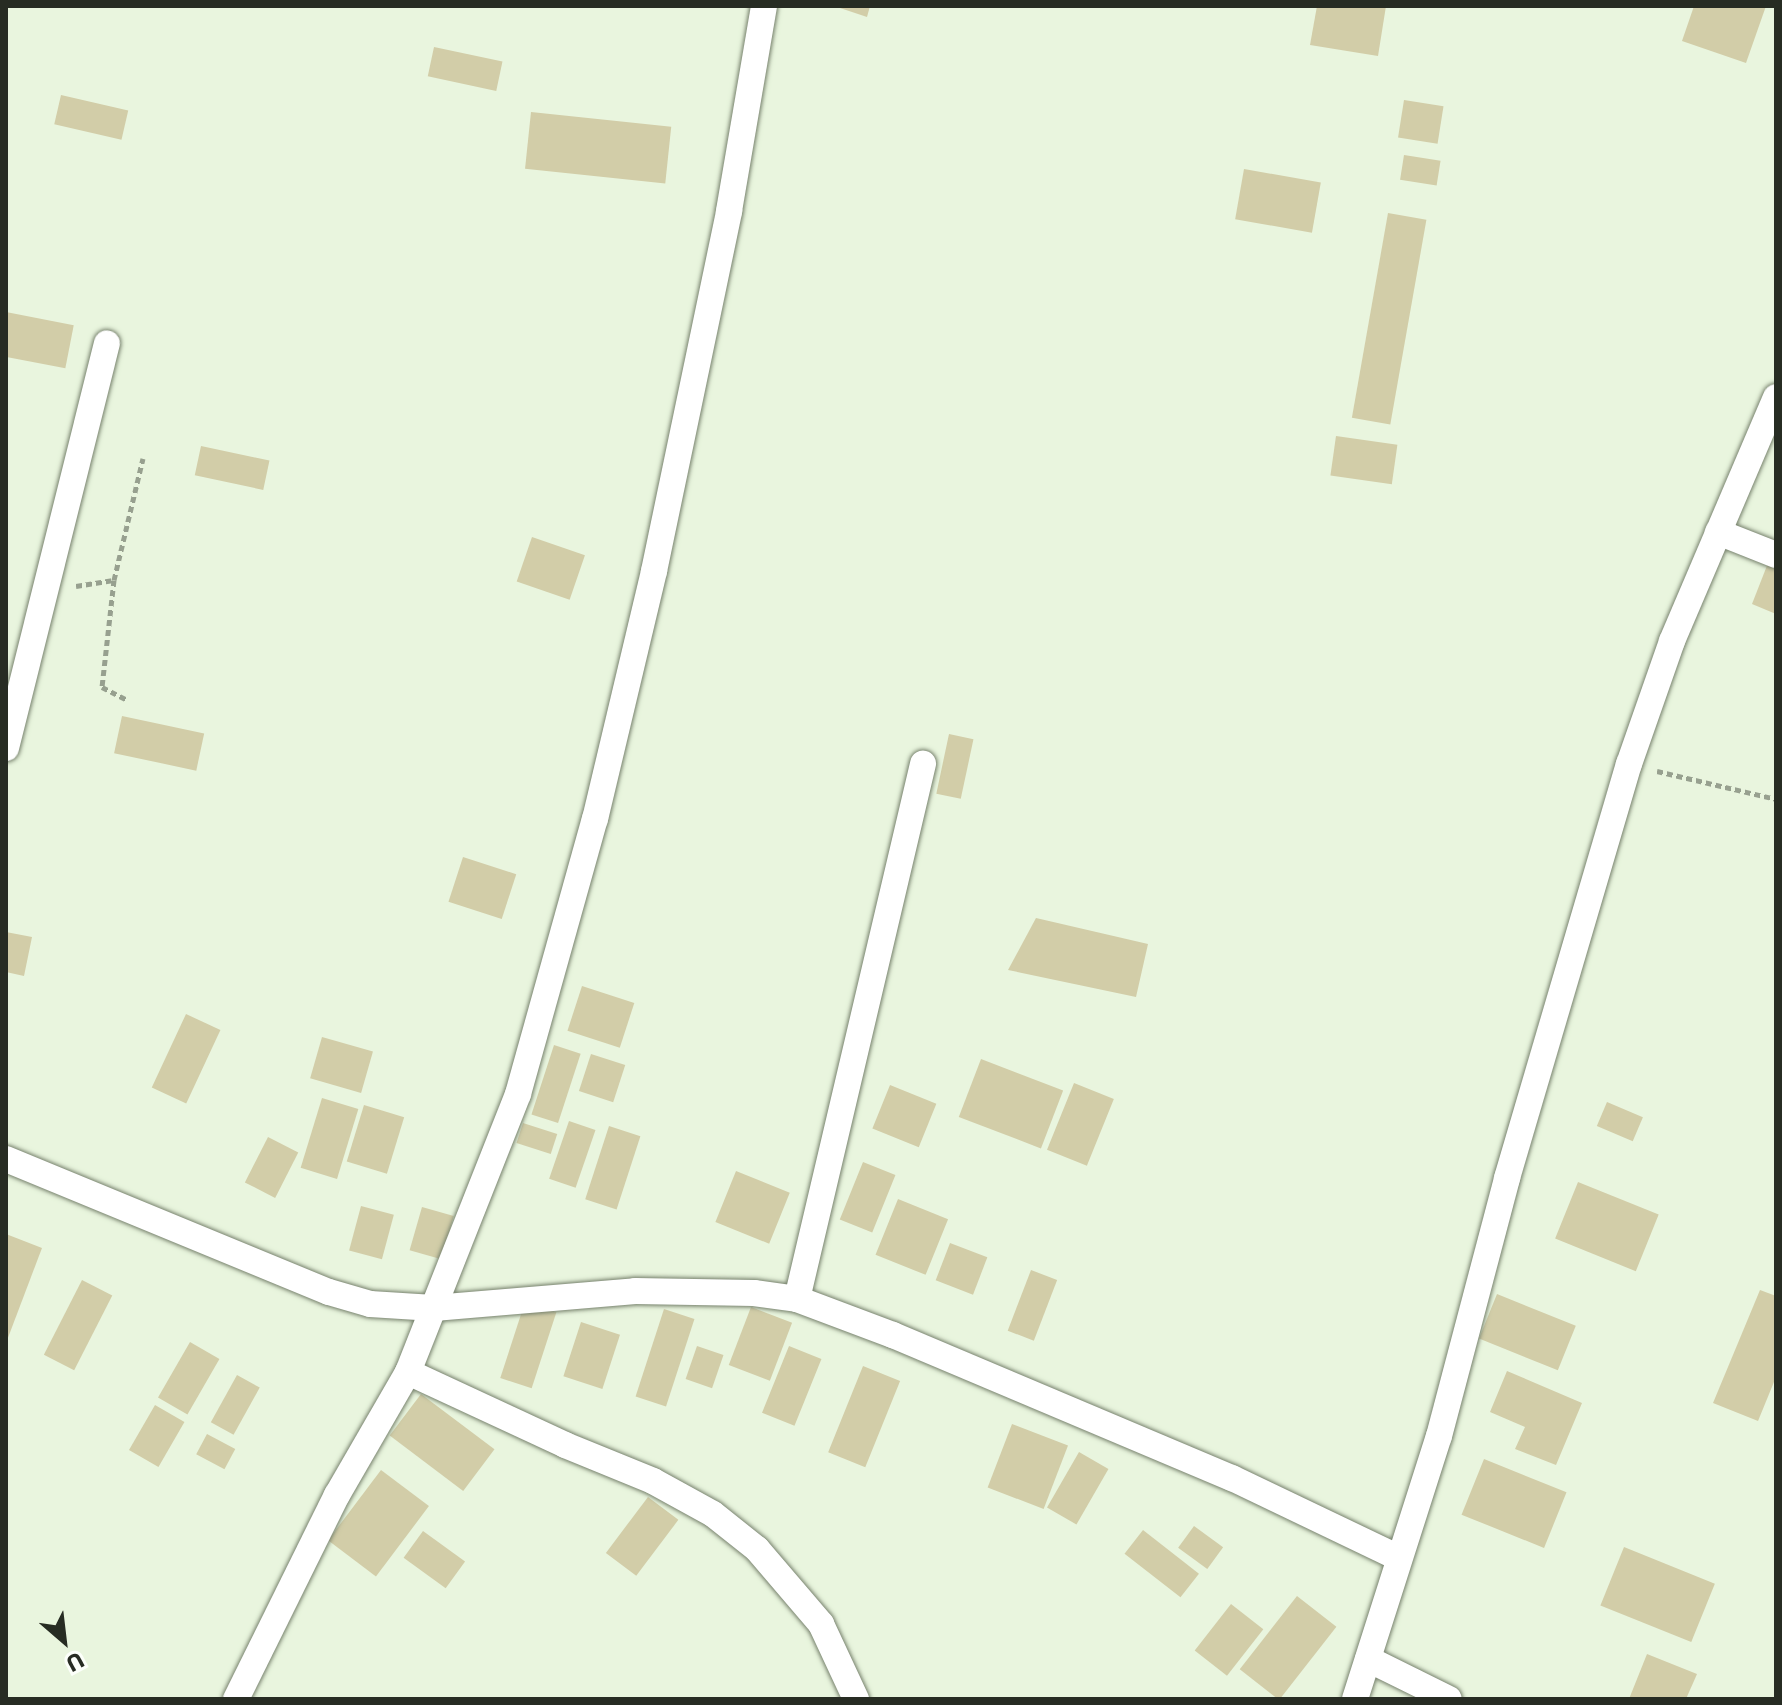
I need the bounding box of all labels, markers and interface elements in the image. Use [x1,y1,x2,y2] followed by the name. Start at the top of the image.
[24,1601,104,1681] north arrow
[62,1647,89,1678] text: U

